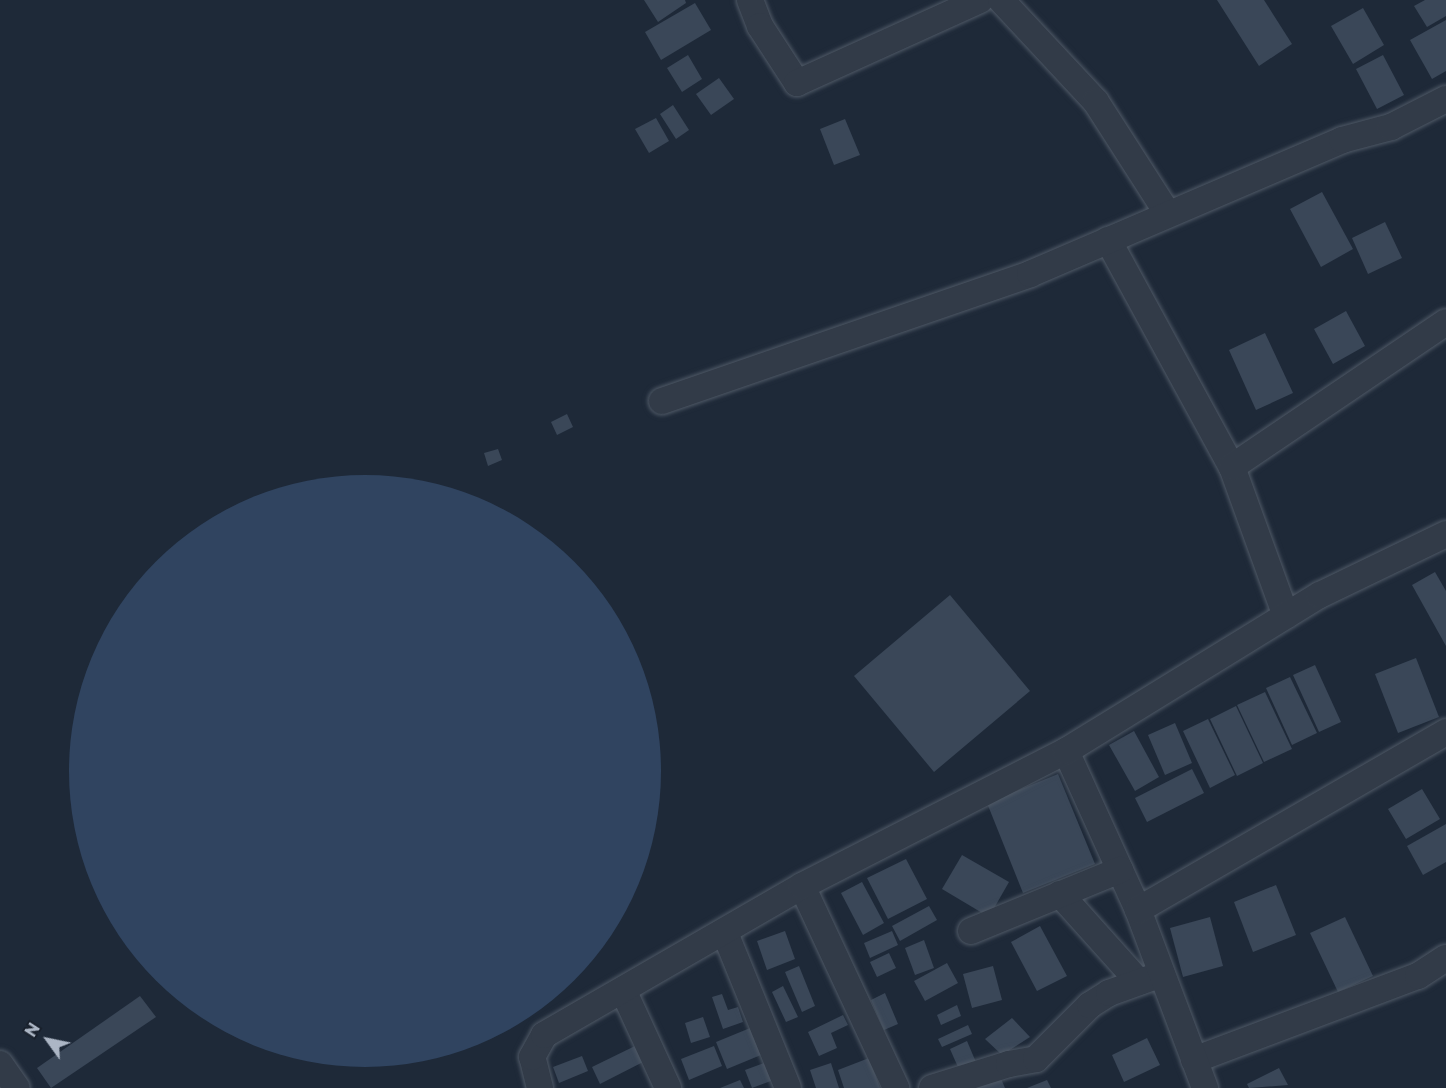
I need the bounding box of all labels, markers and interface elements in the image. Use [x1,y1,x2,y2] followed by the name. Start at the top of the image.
[18,1010,78,1070] north arrow
[21,1019,44,1041] text: N

